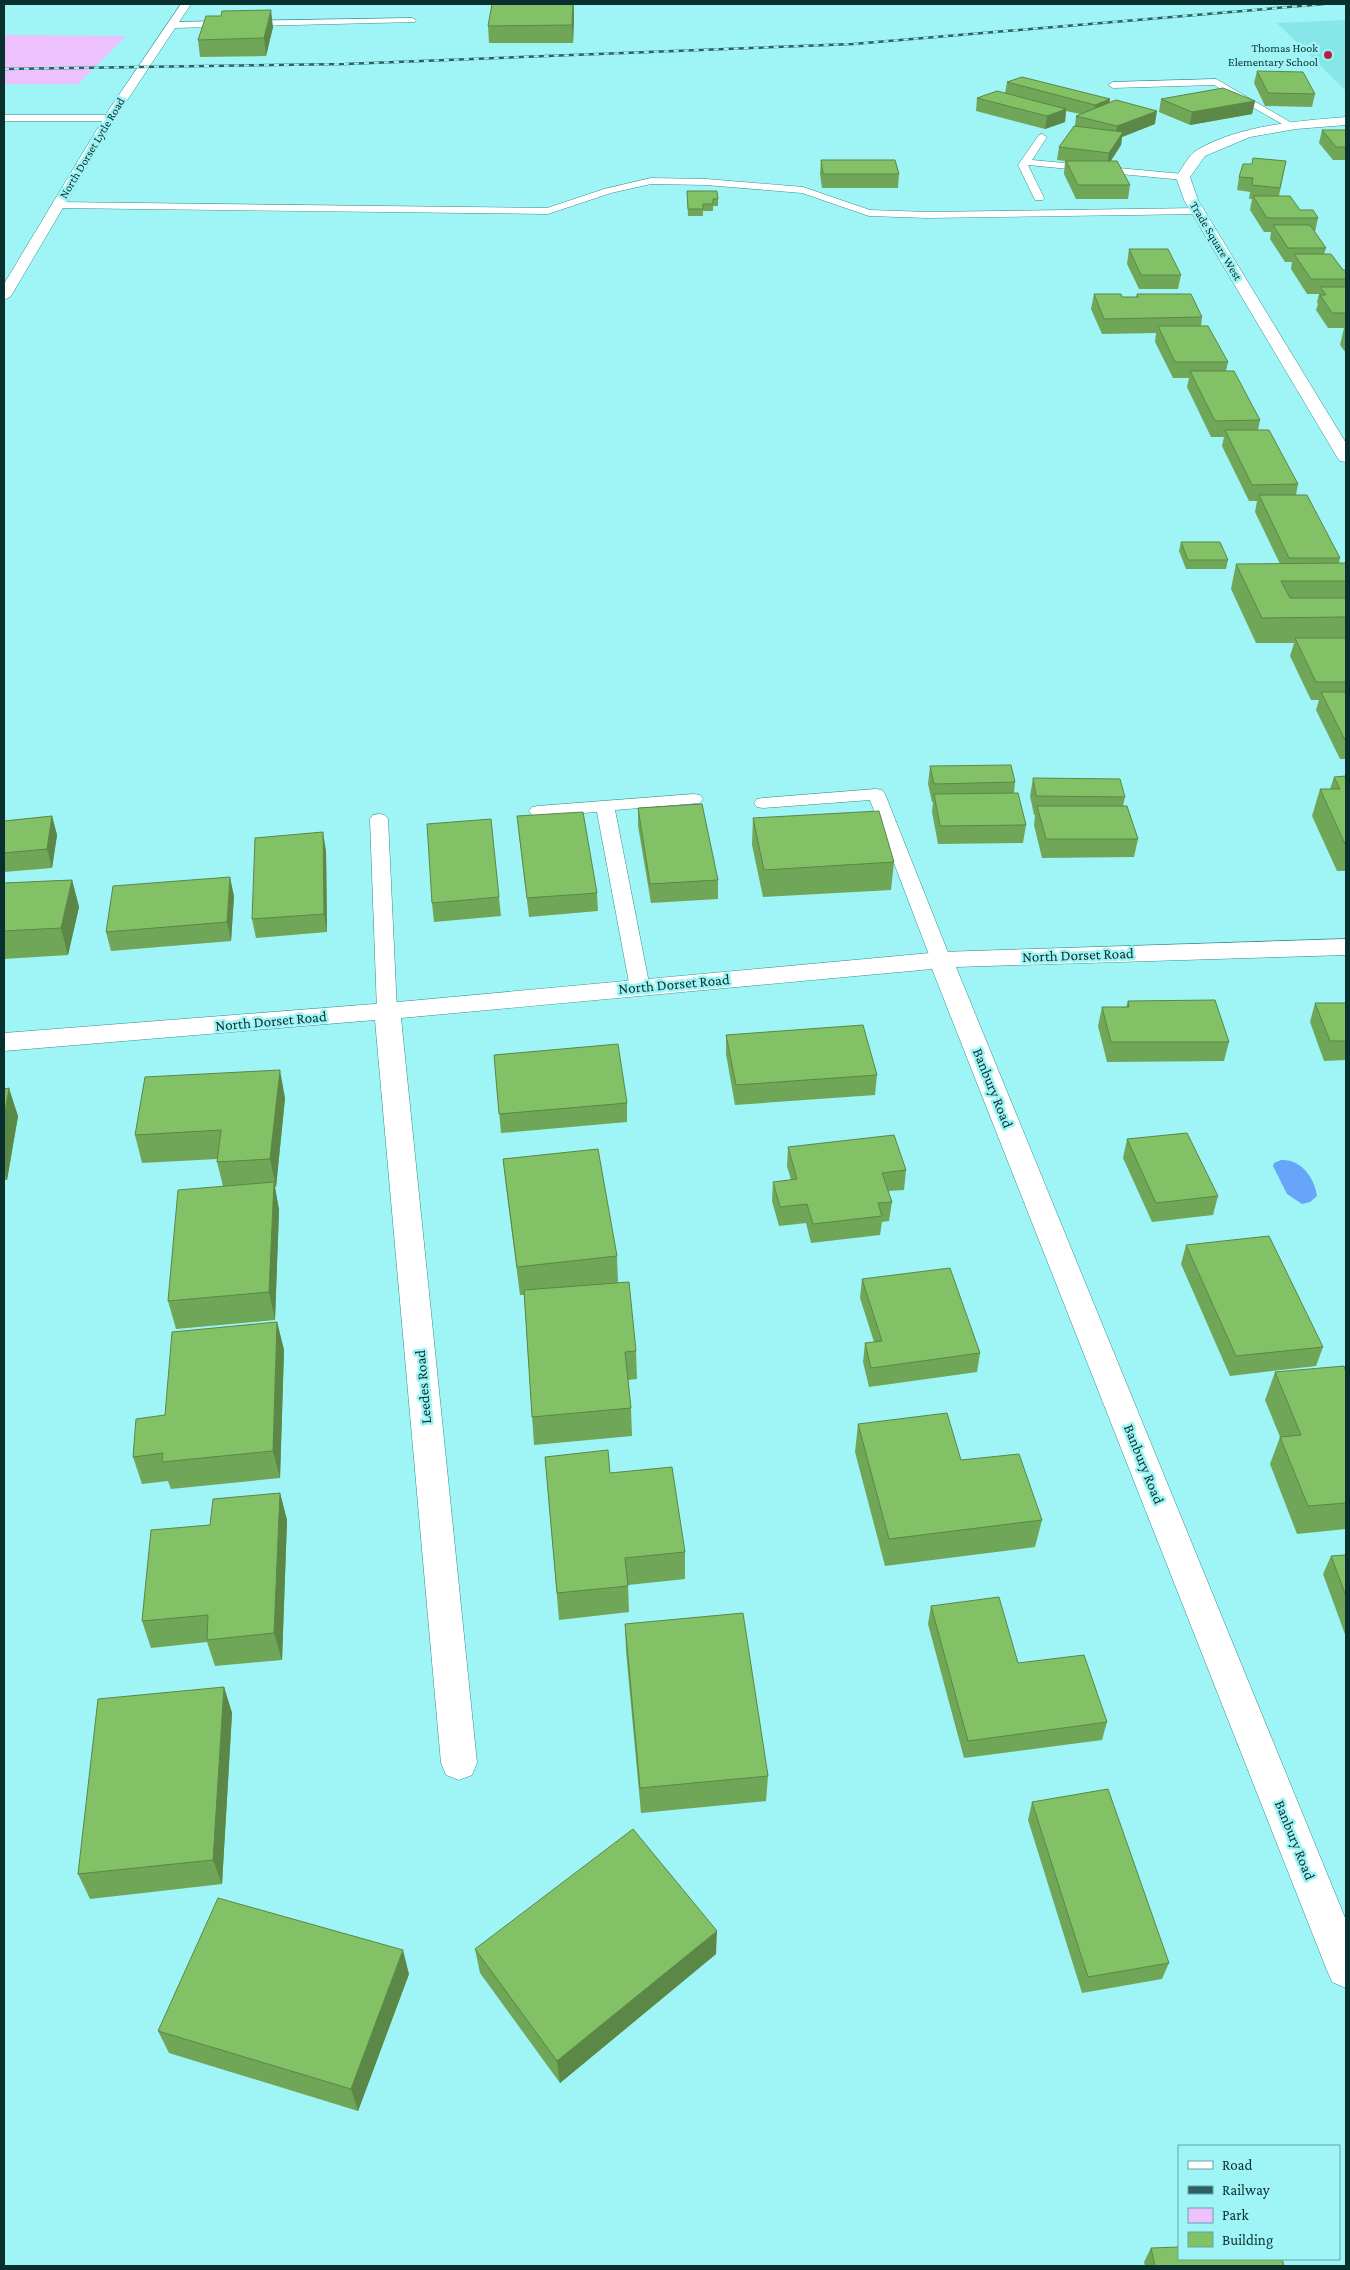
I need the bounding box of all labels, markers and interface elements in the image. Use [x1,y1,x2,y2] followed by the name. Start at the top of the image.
[1228,41,1318,69] place label: Thomas Hook Elementary School
[1322,49,1334,61] marker: Thomas Hook Elementary School
[56,94,128,201] street label: North Dorset Lytle Road
[1187,199,1246,284] street label: Trade Square West
[1022,945,1134,965] street label: North Dorset Road
[618,971,730,997] street label: North Dorset Road
[215,1008,327,1034] street label: North Dorset Road
[969,1046,1016,1131] street label: Banbury Road
[412,1349,434,1425] street label: Leedes Road
[1120,1422,1167,1507] street label: Banbury Road
[1271,1798,1318,1883] street label: Banbury Road
[1178,2145,1340,2260] legend
[1222,2157,1253,2173] text: Road
[1222,2182,1270,2199] text: Railway
[1222,2207,1249,2223] text: Park
[1222,2232,1273,2249] text: Building

